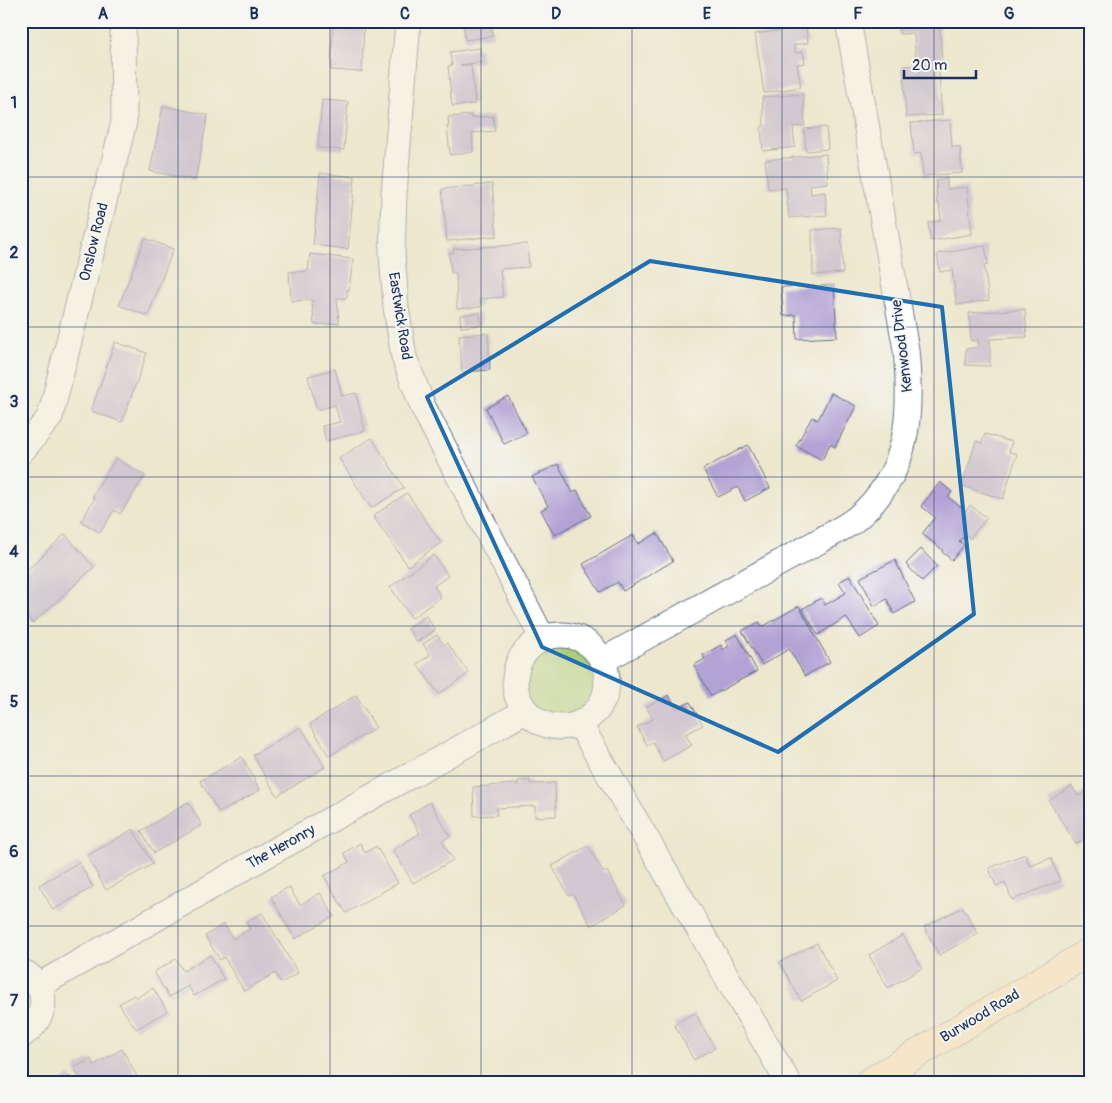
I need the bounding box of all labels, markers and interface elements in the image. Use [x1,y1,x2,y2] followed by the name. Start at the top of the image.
[98,4,109,24] text: A
[249,4,259,24] text: B
[400,4,410,24] text: C
[551,4,561,24] text: D
[703,4,712,24] text: E
[853,4,863,24] text: F
[1004,4,1015,24] text: G
[904,48,977,80] scale bar
[912,56,947,75] text: 20 m
[11,93,17,113] text: 1
[75,201,113,283] street label: Onslow Road
[10,243,19,263] text: 2
[384,271,416,361] street label: Eastwick Road
[887,298,917,394] street label: Kenwood Drive
[10,392,19,412] text: 3
[9,542,19,562] text: 4
[10,692,19,712] text: 5
[243,820,319,874] street label: The Heronry
[9,842,19,862] text: 6
[937,985,1023,1047] street label: Burwood Road
[10,991,19,1011] text: 7

